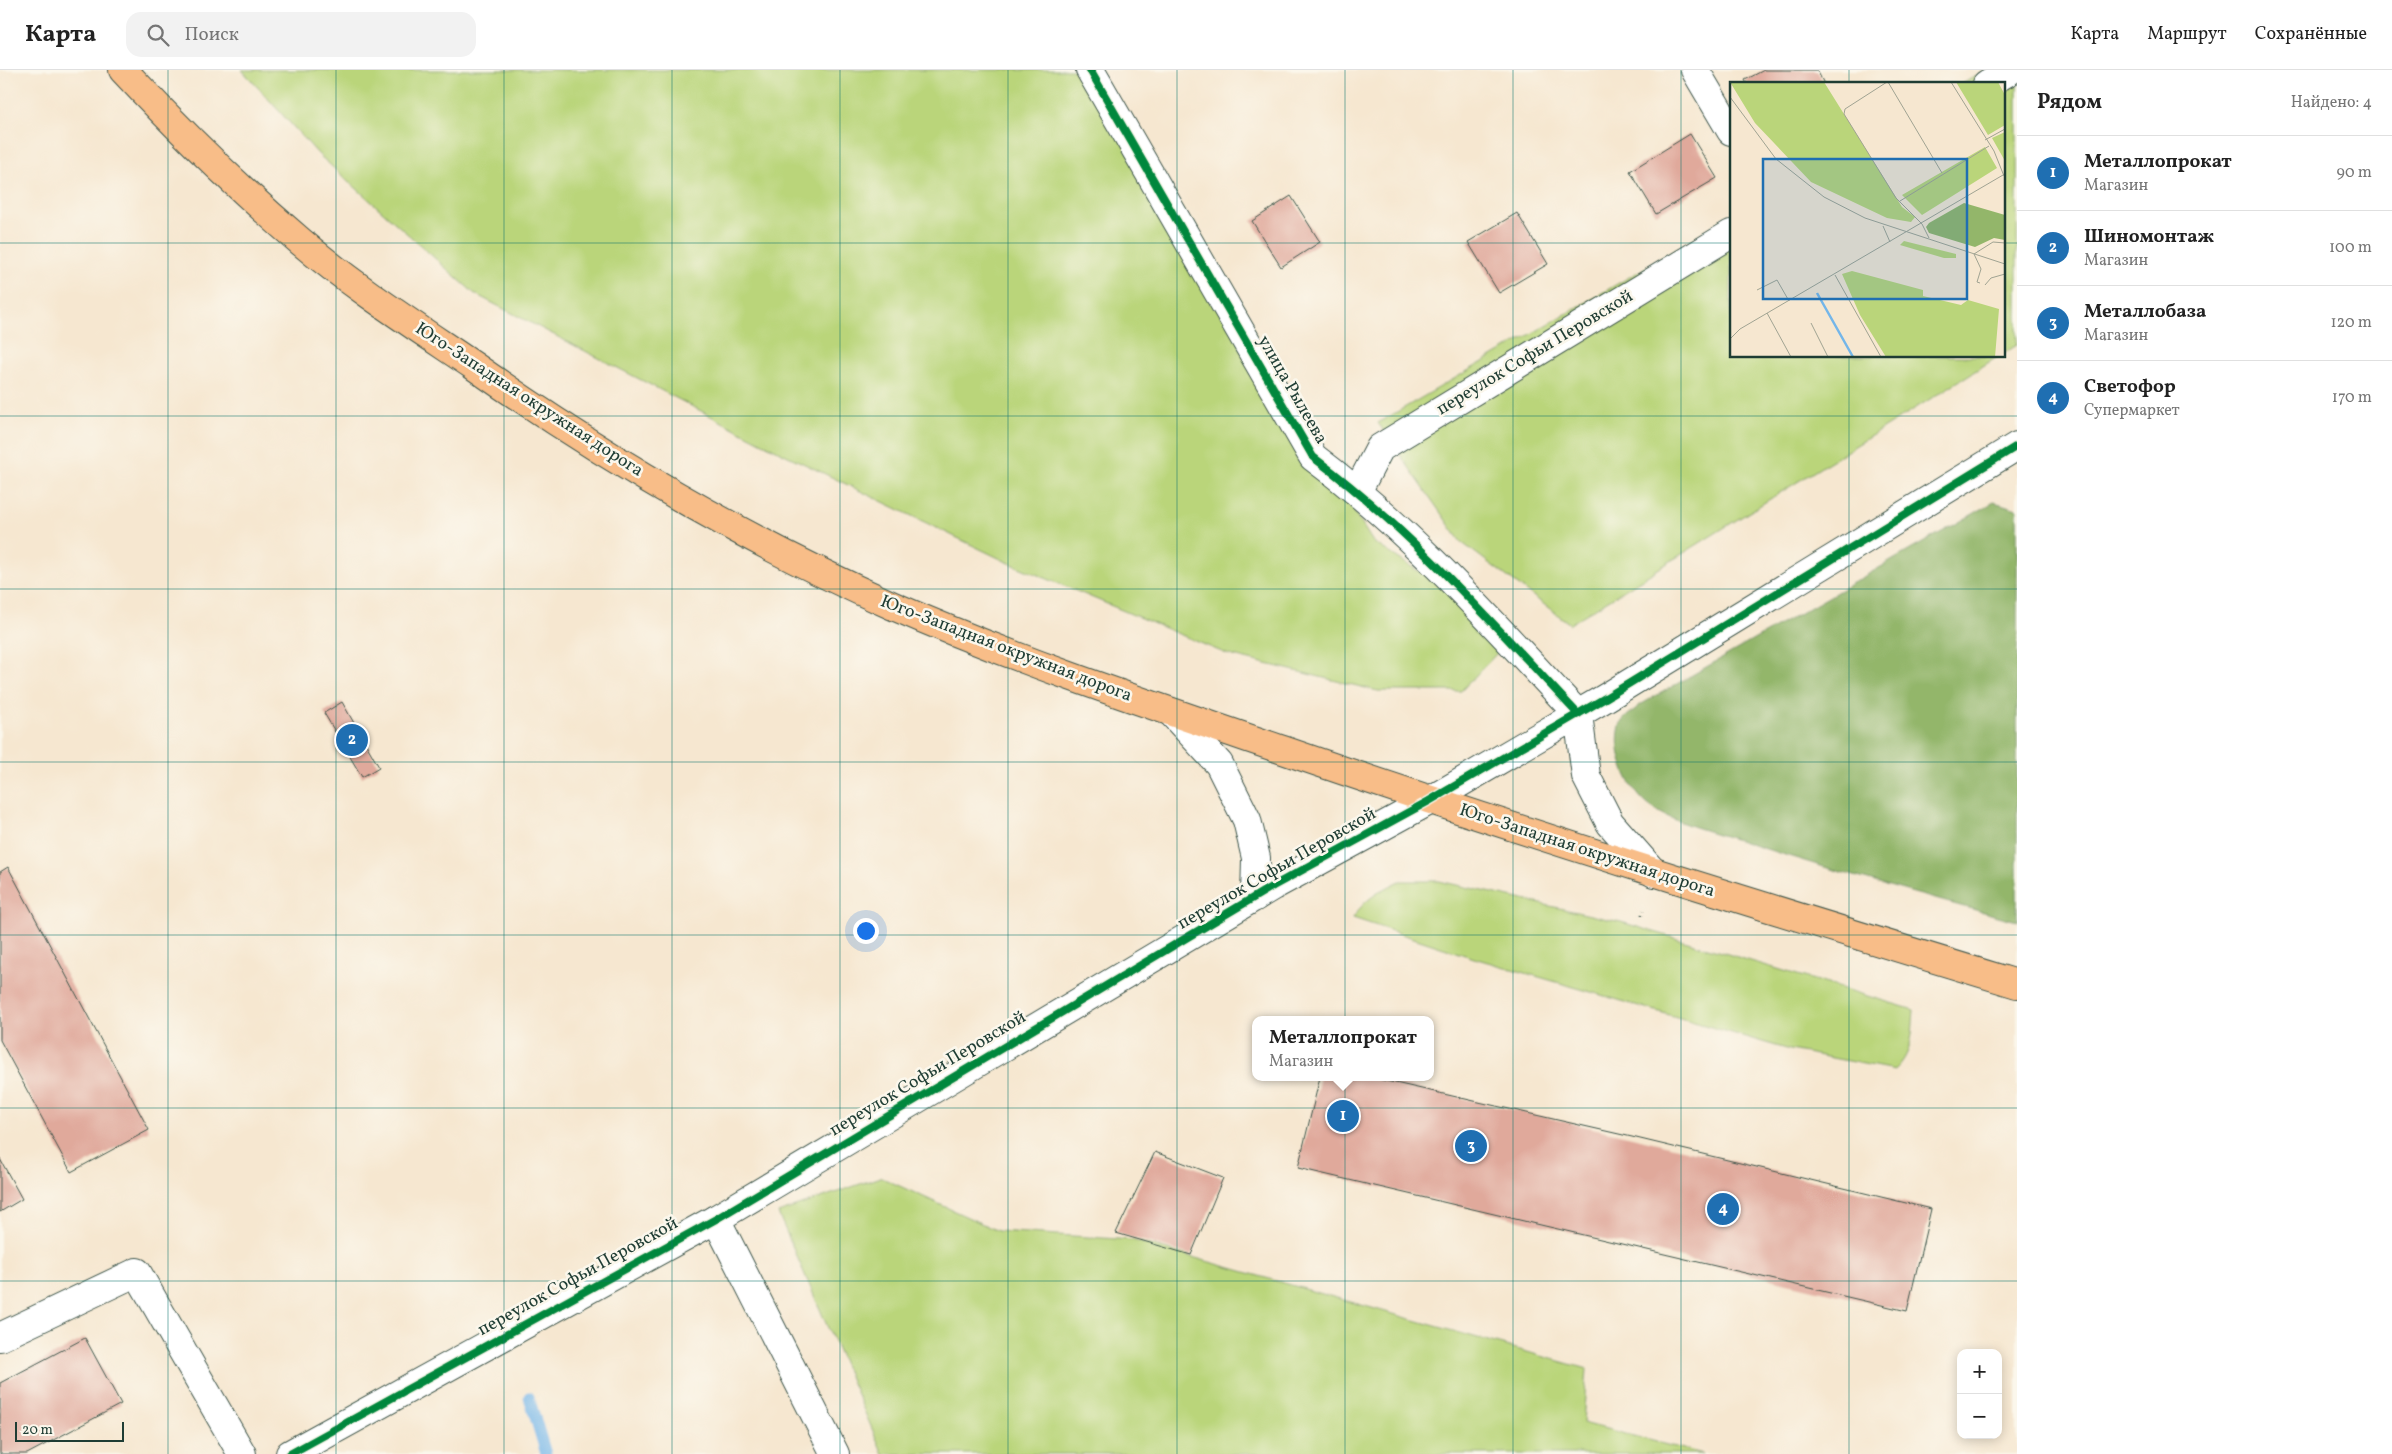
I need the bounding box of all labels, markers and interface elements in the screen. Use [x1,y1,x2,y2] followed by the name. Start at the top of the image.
[126,12,476,57] search box
[25,18,96,52] text: Карта
[144,21,172,49] icon: search
[184,22,239,48] text: Поиск
[2070,22,2119,47] text: Карта
[2147,22,2227,47] text: Маршрут
[2255,22,2367,47] text: Сохранённые
[1730,82,2004,358] inset map
[2037,88,2102,117] text: Рядом
[2291,92,2372,114] text: Найдено: 4
[2084,149,2232,175] text: Металлопрокат
[2050,162,2056,184] text: 1
[2336,162,2372,184] text: 90 m
[2084,175,2148,197] text: Магазин
[2084,224,2214,250] text: Шиномонтаж
[2049,237,2057,259] text: 2
[2329,237,2372,259] text: 100 m
[2084,250,2148,272] text: Магазин
[1432,284,1638,422] street label: переулок Софьи Перовской
[2084,299,2206,325] text: Металлобаза
[2049,312,2057,334] text: 3
[2330,312,2372,334] text: 120 m
[410,317,648,483] street label: Юго-Западная окружная дорога
[2084,325,2148,347] text: Магазин
[1251,331,1333,449] street label: улица Рылеева
[2084,374,2176,400] text: Светофор
[2048,387,2058,409] text: 4
[2332,387,2372,409] text: 170 m
[2084,400,2180,422] text: Супермаркет
[877,589,1135,709] street label: Юго-Западная окружная дорога
[336,721,368,759] pin: 2
[1456,798,1718,904] street label: Юго-Западная окружная дорога
[1173,802,1381,936] street label: переулок Софьи Перовской
[853,918,879,944] your location
[825,1005,1031,1143] street label: переулок Софьи Перовской
[1252,1016,1434,1081] popup
[1269,1025,1417,1051] text: Металлопрокат
[1269,1051,1333,1073] text: Магазин
[1327,1097,1359,1135] pin: 1
[1455,1127,1487,1165] pin: 3
[1707,1190,1739,1228] pin: 4
[473,1211,683,1343] street label: переулок Софьи Перовской
[1957,1349,2002,1439] map controls
[1957,1349,2002,1394] button: +
[1957,1394,2002,1439] button: −
[15,1419,124,1442] scale bar
[22,1421,53,1440] text: 20 m

